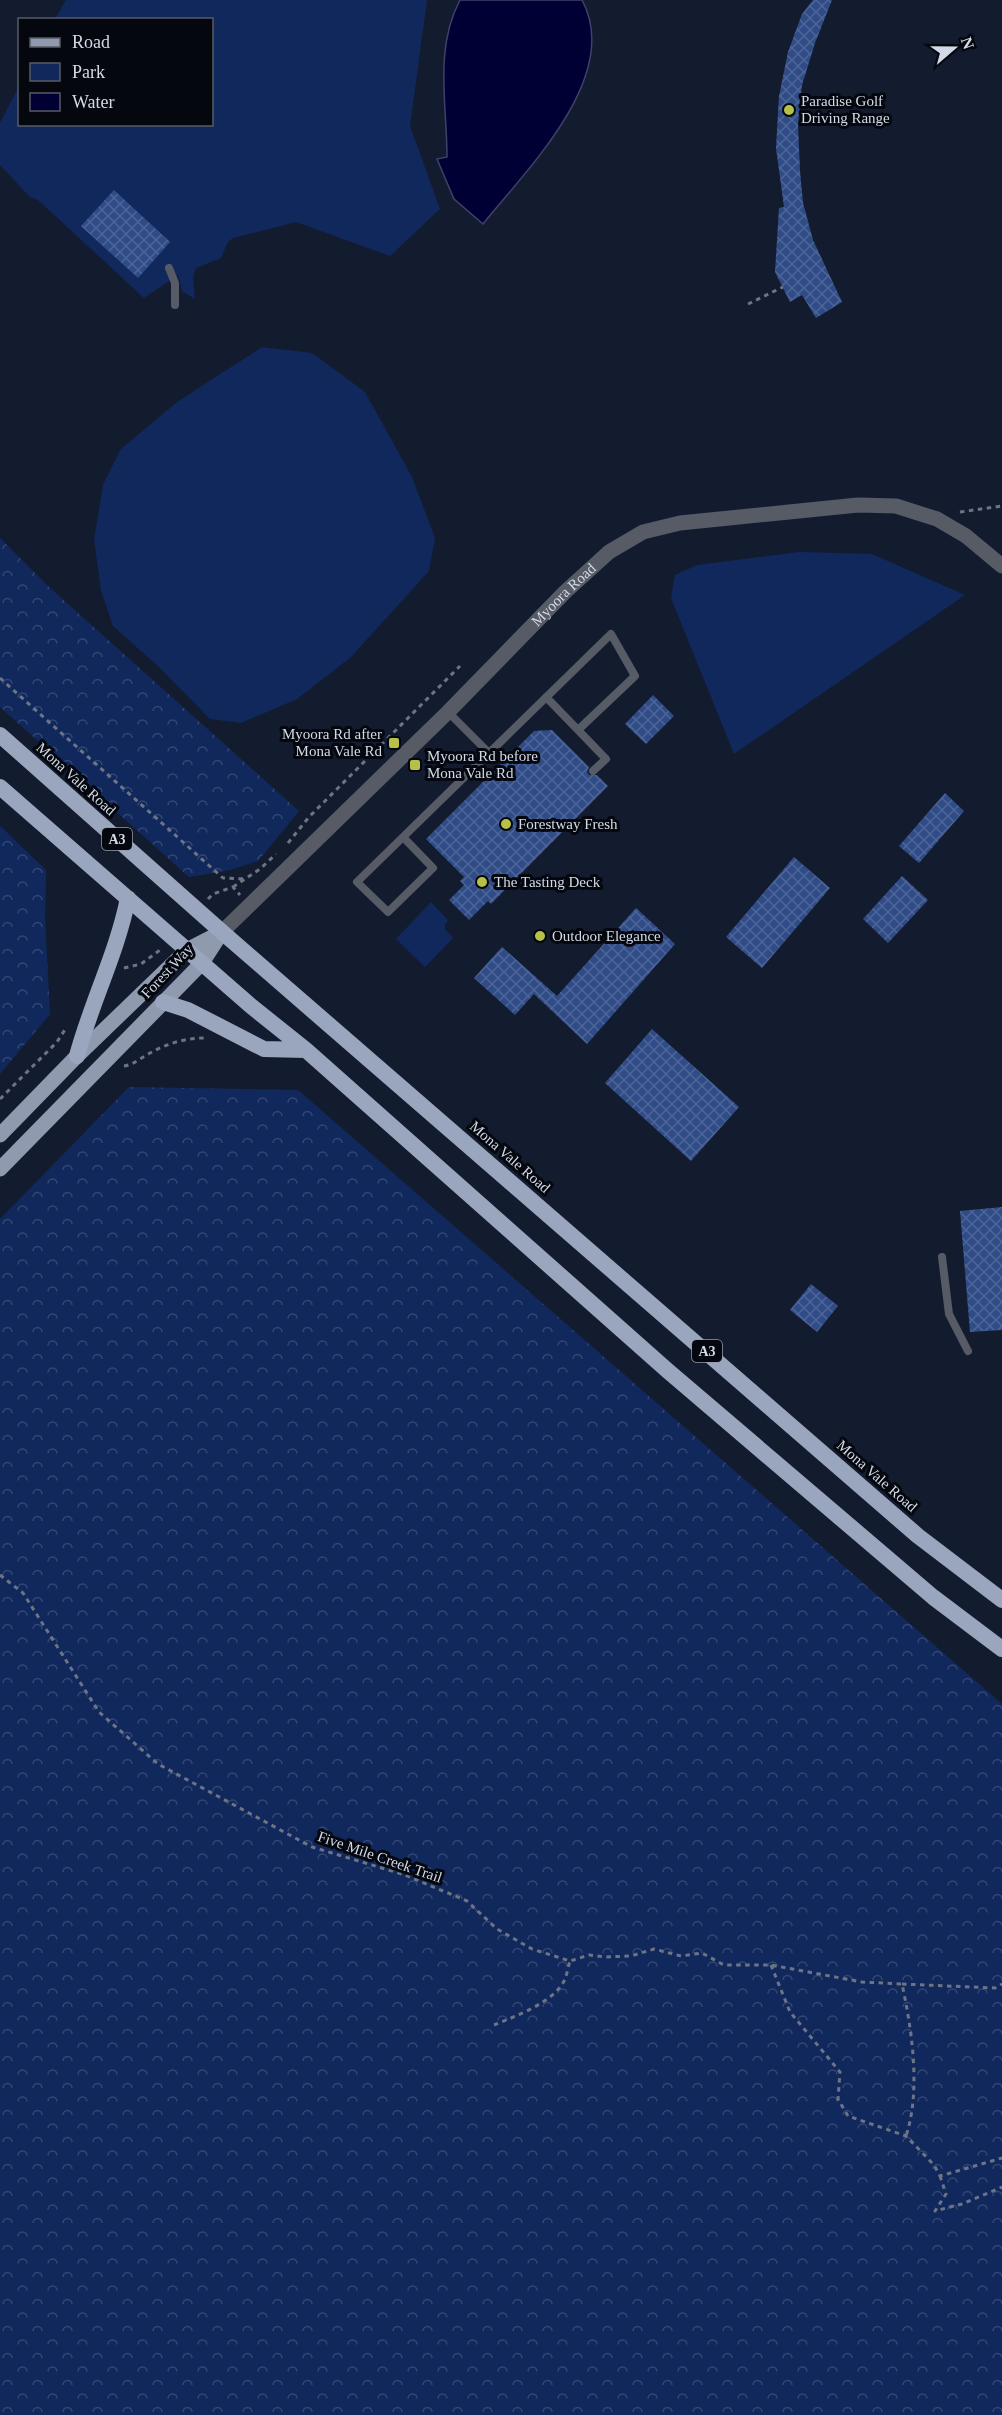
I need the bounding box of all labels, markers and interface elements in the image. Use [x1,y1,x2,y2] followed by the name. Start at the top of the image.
[18,18,213,126] legend
[924,18,984,78] north arrow
[72,32,110,52] text: Road
[958,35,978,52] text: N
[72,62,105,82] text: Park
[72,92,115,112] text: Water
[801,93,890,126] place label: Paradise Golf Driving Range
[782,103,796,117] marker: Paradise Golf Driving Range
[528,560,599,629] street label: Myoora Road
[282,726,382,759] place label: Myoora Rd after Mona Vale Rd
[387,736,401,750] marker: Myoora Rd after Mona Vale Rd
[33,739,119,819] street label: Mona Vale Road
[427,748,538,781] place label: Myoora Rd before Mona Vale Rd
[408,758,422,772] marker: Myoora Rd before Mona Vale Rd
[518,816,618,832] place label: Forestway Fresh
[499,817,513,831] marker: Forestway Fresh
[102,828,132,850] road number: A3
[494,874,601,890] place label: The Tasting Deck
[475,875,489,889] marker: The Tasting Deck
[552,928,661,944] place label: Outdoor Elegance
[533,929,547,943] marker: Outdoor Elegance
[138,940,196,1001] street label: Forest Way
[467,1118,554,1196] street label: Mona Vale Road
[692,1340,722,1362] road number: A3
[834,1437,921,1515] street label: Mona Vale Road
[316,1828,444,1886] street label: Five Mile Creek Trail

